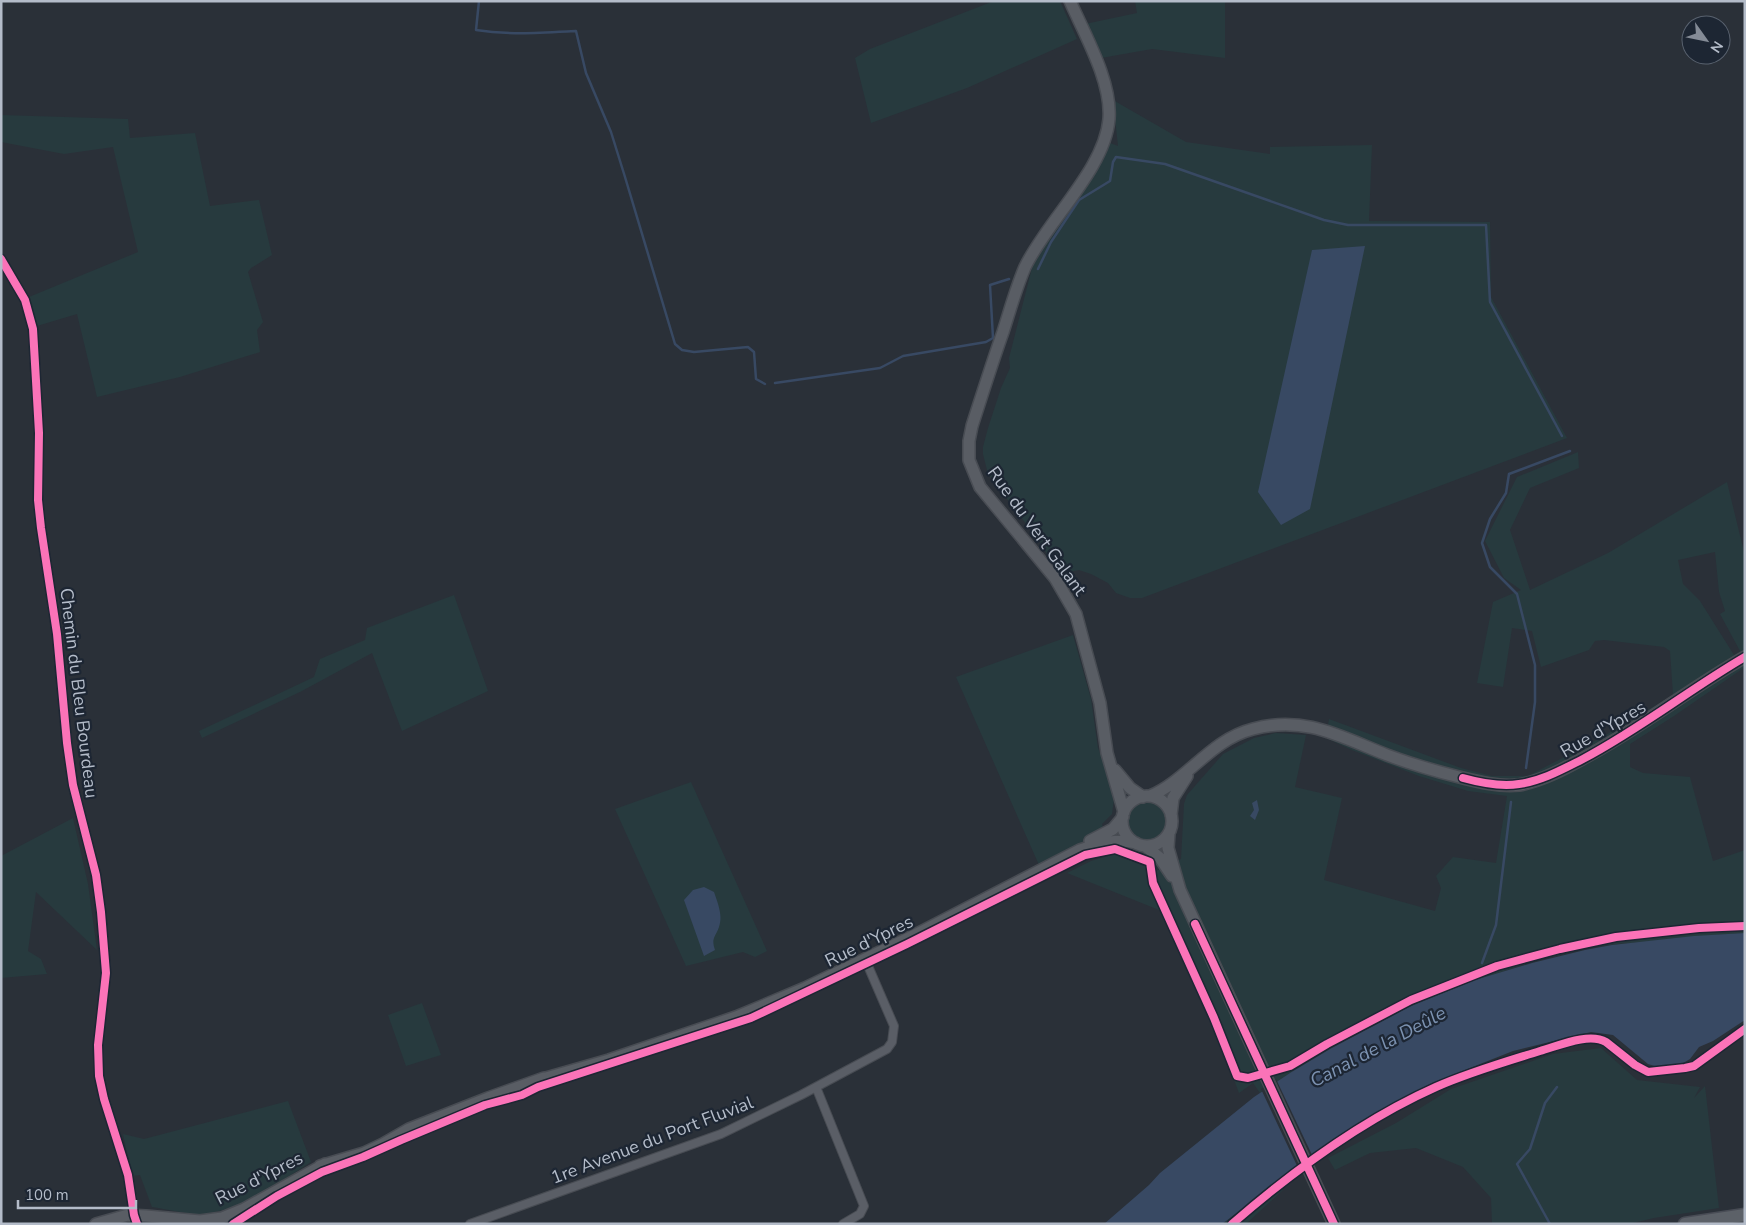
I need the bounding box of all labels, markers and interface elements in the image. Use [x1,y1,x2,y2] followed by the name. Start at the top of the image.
[1681,15,1731,65] north arrow
[1706,37,1727,56] text: N
[982,462,1092,601] street label: Rue du Vert Galant
[54,587,104,799] street label: Chemin du Bleu Bourdeau
[1556,695,1650,763] street label: Rue d'Ypres
[821,909,917,973] street label: Rue d'Ypres
[1305,1000,1451,1094] water label: Canal de la Deûle
[547,1090,757,1190] street label: 1re Avenue du Port Fluvial
[211,1146,307,1210] street label: Rue d'Ypres
[18,1178,135,1210] scale bar
[25,1185,69,1205] text: 100 m

